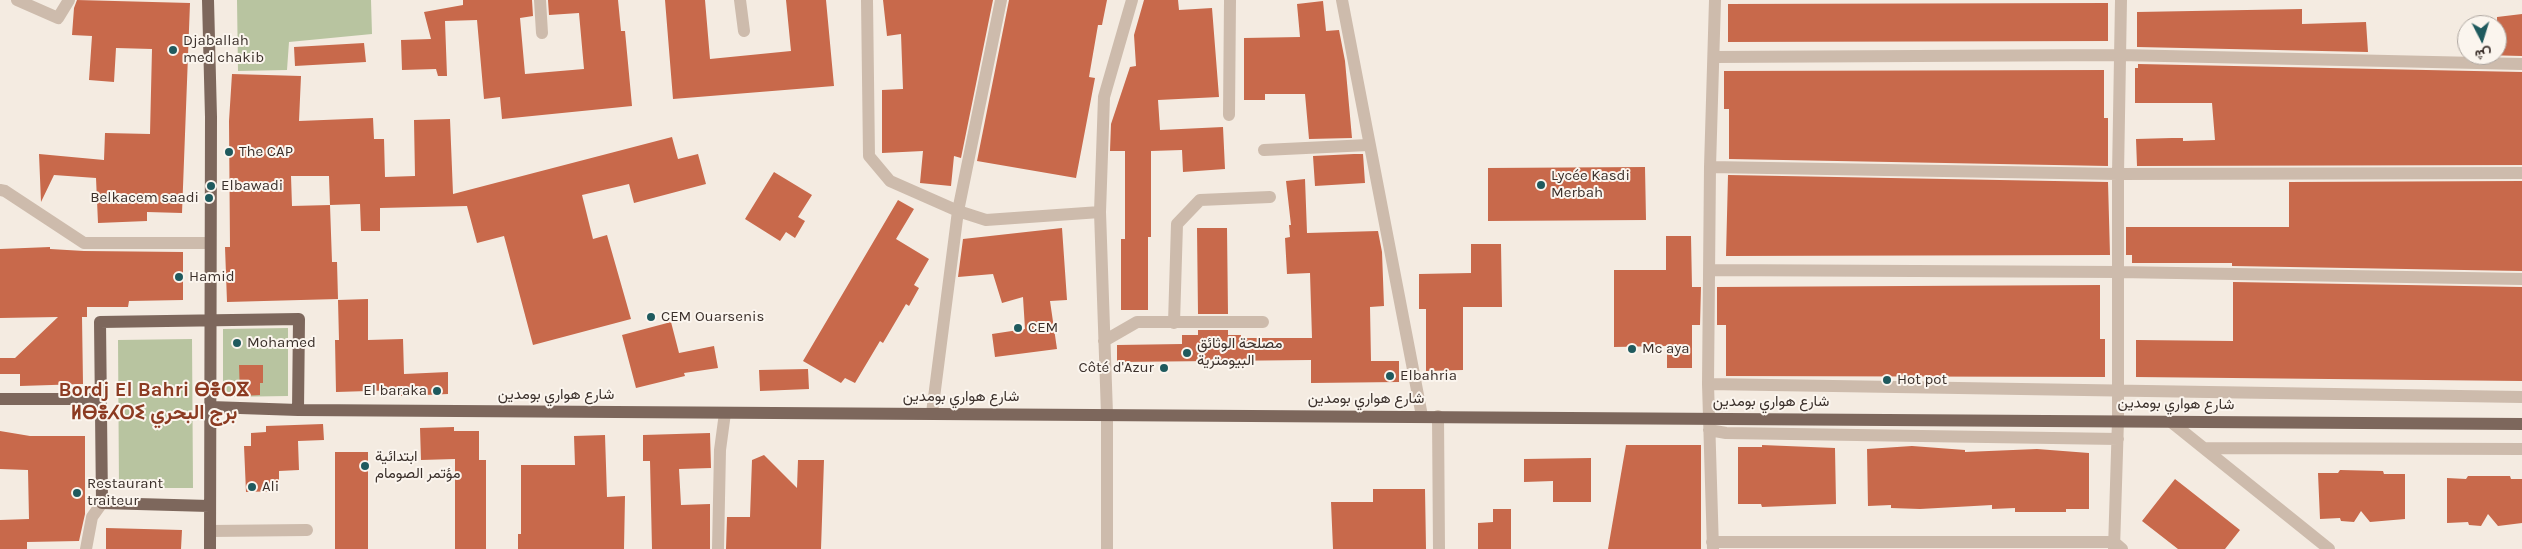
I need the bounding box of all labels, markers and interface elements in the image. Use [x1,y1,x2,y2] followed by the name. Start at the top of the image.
[2457,15,2507,65] north arrow
[183,32,264,67] place label: Djaballah med chakib
[167,44,179,56] marker: Djaballah med chakib
[2474,45,2492,64] text: ش
[239,143,293,161] place label: The CAP
[223,146,235,158] marker: The CAP
[1551,167,1630,202] place label: Lycée Kasdi Merbah
[221,177,283,195] place label: Elbawadi
[1535,179,1547,191] marker: Lycée Kasdi Merbah
[205,180,217,192] marker: Elbawadi
[90,189,199,207] place label: Belkacem saadi
[203,192,215,204] marker: Belkacem saadi
[189,268,235,286] place label: Hamid
[173,271,185,283] marker: Hamid
[661,308,764,326] place label: CEM Ouarsenis
[645,311,657,323] marker: CEM Ouarsenis
[1028,319,1058,337] place label: CEM
[1012,322,1024,334] marker: CEM
[247,334,316,352] place label: Mohamed
[1197,335,1283,370] place label: مصلحة الوثائق البيومترية
[231,337,243,349] marker: Mohamed
[1642,340,1690,358] place label: Mc aya
[1626,343,1638,355] marker: Mc aya
[1181,347,1193,359] marker: مصلحة الوثائق البيومترية
[1079,359,1154,377] place label: Côté d'Azur
[1158,362,1170,374] marker: Côté d'Azur
[1400,367,1457,385] place label: Elbahria
[1384,370,1396,382] marker: Elbahria
[1897,371,1947,389] place label: Hot pot
[1881,374,1893,386] marker: Hot pot
[59,378,249,425] district label: Bordj El Bahri ⴱⴻⵔⴵ ⵍⴱⴻⵃⵔⵉ برج البحري
[363,382,427,400] place label: El baraka
[431,385,443,397] marker: El baraka
[498,386,614,404] street label: شارع هواري بومدين
[903,388,1019,406] street label: شارع هواري بومدين
[1308,390,1424,408] street label: شارع هواري بومدين
[1713,393,1829,411] street label: شارع هواري بومدين
[2118,394,2234,414] street label: شارع هواري بومدين
[375,448,460,483] place label: ابتدائية مؤتمر الصومام
[359,460,371,472] marker: ابتدائية مؤتمر الصومام
[87,475,163,510] place label: Restaurant traiteur
[262,478,279,496] place label: Ali
[246,481,258,493] marker: Ali
[71,487,83,499] marker: Restaurant traiteur

